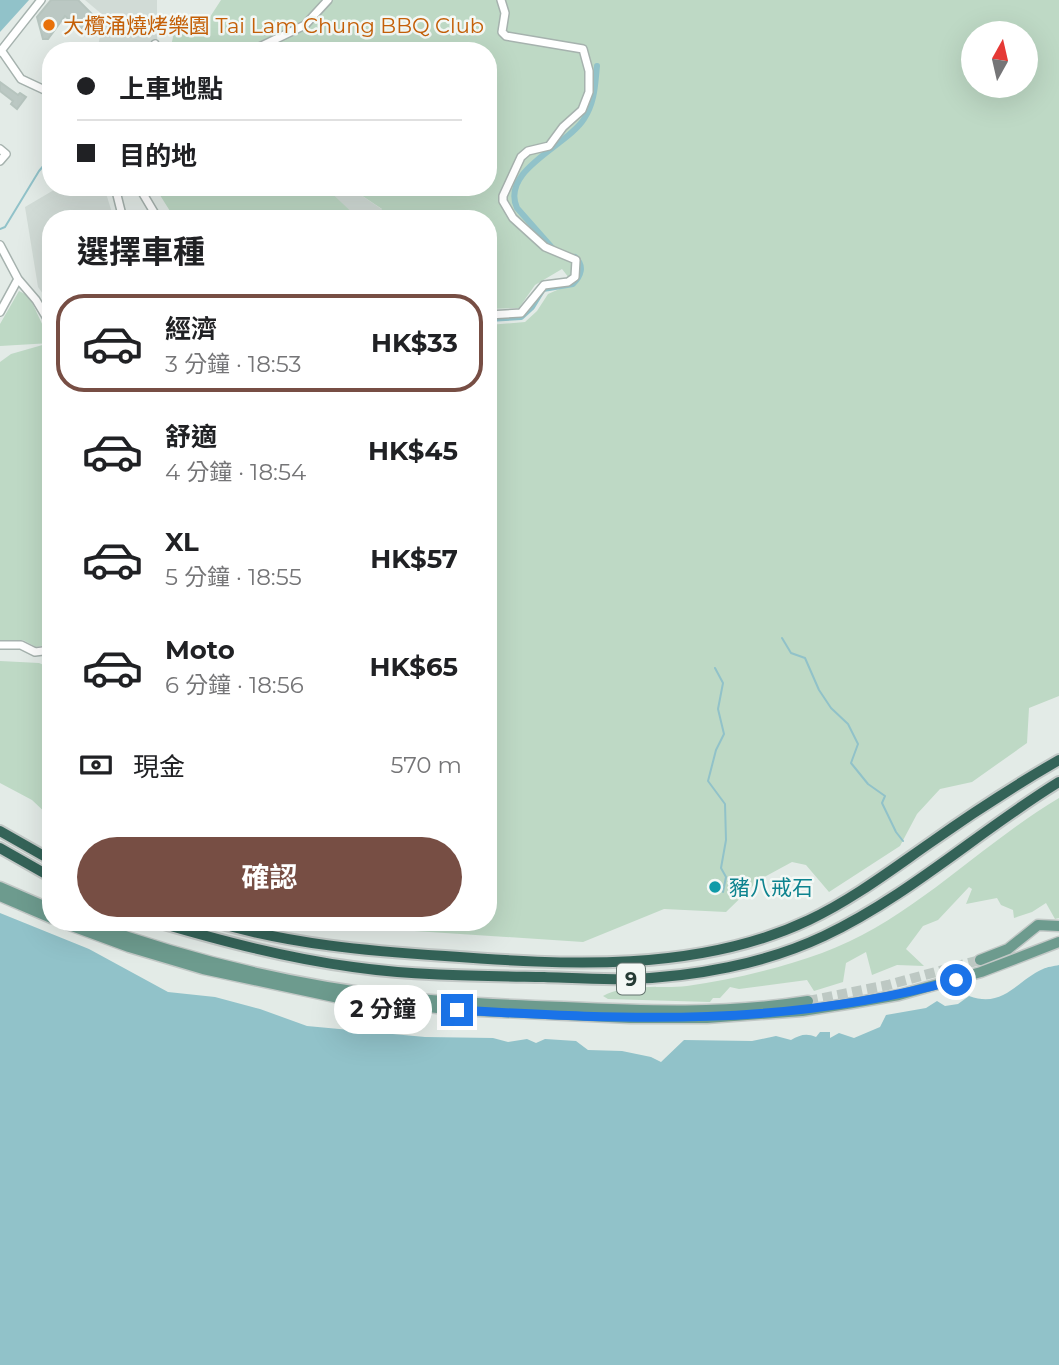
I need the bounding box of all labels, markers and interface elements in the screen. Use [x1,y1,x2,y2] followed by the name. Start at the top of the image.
[63,13,484,38] place label: 大欖涌燒烤樂園 Tai Lam Chung BBQ Club
[41,17,57,33] marker: 大欖涌燒烤樂園 Tai Lam Chung BBQ Club
[961,21,1038,98] north arrow
[961,21,1038,98] map controls
[119,73,223,105] text: 上車地點
[119,140,197,172] text: 目的地
[77,232,205,271] text: 選擇車種
[81,312,144,375] icon: car
[165,313,217,345] text: 經濟
[371,327,458,359] text: HK$33
[165,350,302,378] text: 3 分鐘 · 18:53
[81,420,144,483] icon: car
[165,421,217,453] text: 舒適
[368,435,458,467] text: HK$45
[165,458,306,486] text: 4 分鐘 · 18:54
[165,526,199,558] text: XL
[81,528,144,591] icon: car
[370,543,458,575] text: HK$57
[165,563,302,591] text: 5 分鐘 · 18:55
[165,634,235,666] text: Moto
[81,636,144,699] icon: car
[370,651,458,683] text: HK$65
[165,671,304,699] text: 6 分鐘 · 18:56
[77,746,115,784] icon: cash
[133,751,185,783] text: 現金
[391,751,462,779] text: 570 m
[77,837,462,917] button: 確認
[729,875,813,900] place label: 豬八戒石
[707,879,723,895] marker: 豬八戒石
[617,964,645,995] road number: 9
[940,964,972,996] route start
[335,986,433,1034] callout: 2 分鐘
[441,994,473,1026] route end
[350,995,416,1023] text: 2 分鐘

